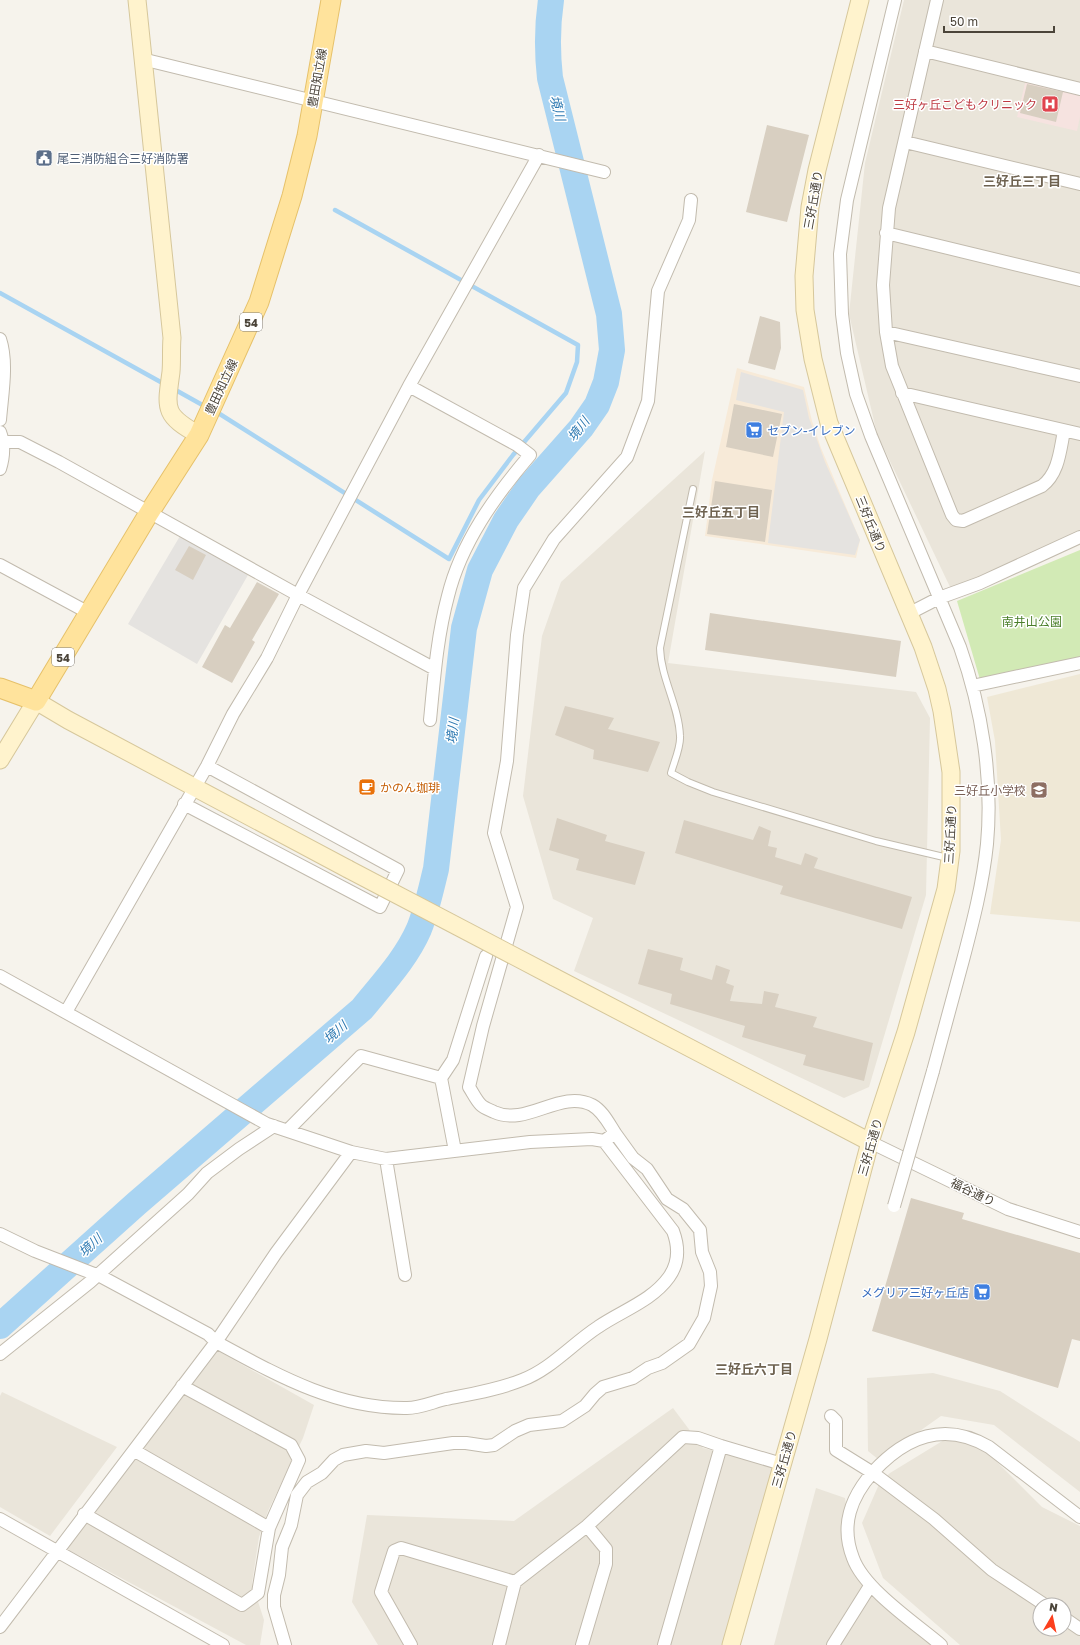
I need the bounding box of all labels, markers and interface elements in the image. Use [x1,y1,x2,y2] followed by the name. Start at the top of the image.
[944,8,1054,34] scale bar
[950,14,978,29] text: 50 m
[304,47,330,109] street label: 豊田知立線
[547,93,569,124] water label: 境川
[1040,94,1060,114] hospital icon: 三好ヶ丘こどもクリニック
[893,97,1037,112] place label: 三好ヶ丘こどもクリニック
[34,148,54,168] public building icon: 尾三消防組合三好消防署
[57,151,189,166] place label: 尾三消防組合三好消防署
[800,169,826,231] street label: 三好丘通り
[983,173,1061,189] district label: 三好丘三丁目
[240,313,262,331] road number: 54
[202,357,240,417] street label: 豊田知立線
[564,412,594,444] water label: 境川
[744,420,764,440] supermarket icon: セブン-イレブン
[767,423,856,438] place label: セブン-イレブン
[853,493,889,555] street label: 三好丘通り
[682,504,760,520] district label: 三好丘五丁目
[1002,614,1062,629] park label: 南井山公園
[52,648,74,666] road number: 54
[442,715,462,745] water label: 境川
[357,777,377,797] cafe icon: かのん珈琲
[380,780,440,795] place label: かのん珈琲
[1029,780,1049,800] school or university icon: 三好丘小学校
[954,783,1026,798] place label: 三好丘小学校
[941,804,959,864] street label: 三好丘通り
[320,1016,352,1047] water label: 境川
[855,1116,885,1178] street label: 三好丘通り
[948,1175,998,1209] street label: 福谷通り
[75,1229,106,1260] water label: 境川
[972,1282,992,1302] supermarket icon: メグリア三好ヶ丘店
[861,1285,969,1300] place label: メグリア三好ヶ丘店
[715,1361,793,1377] district label: 三好丘六丁目
[769,1428,799,1490] street label: 三好丘通り
[1032,1597,1072,1637] north arrow
[1048,1600,1059,1614] text: N

